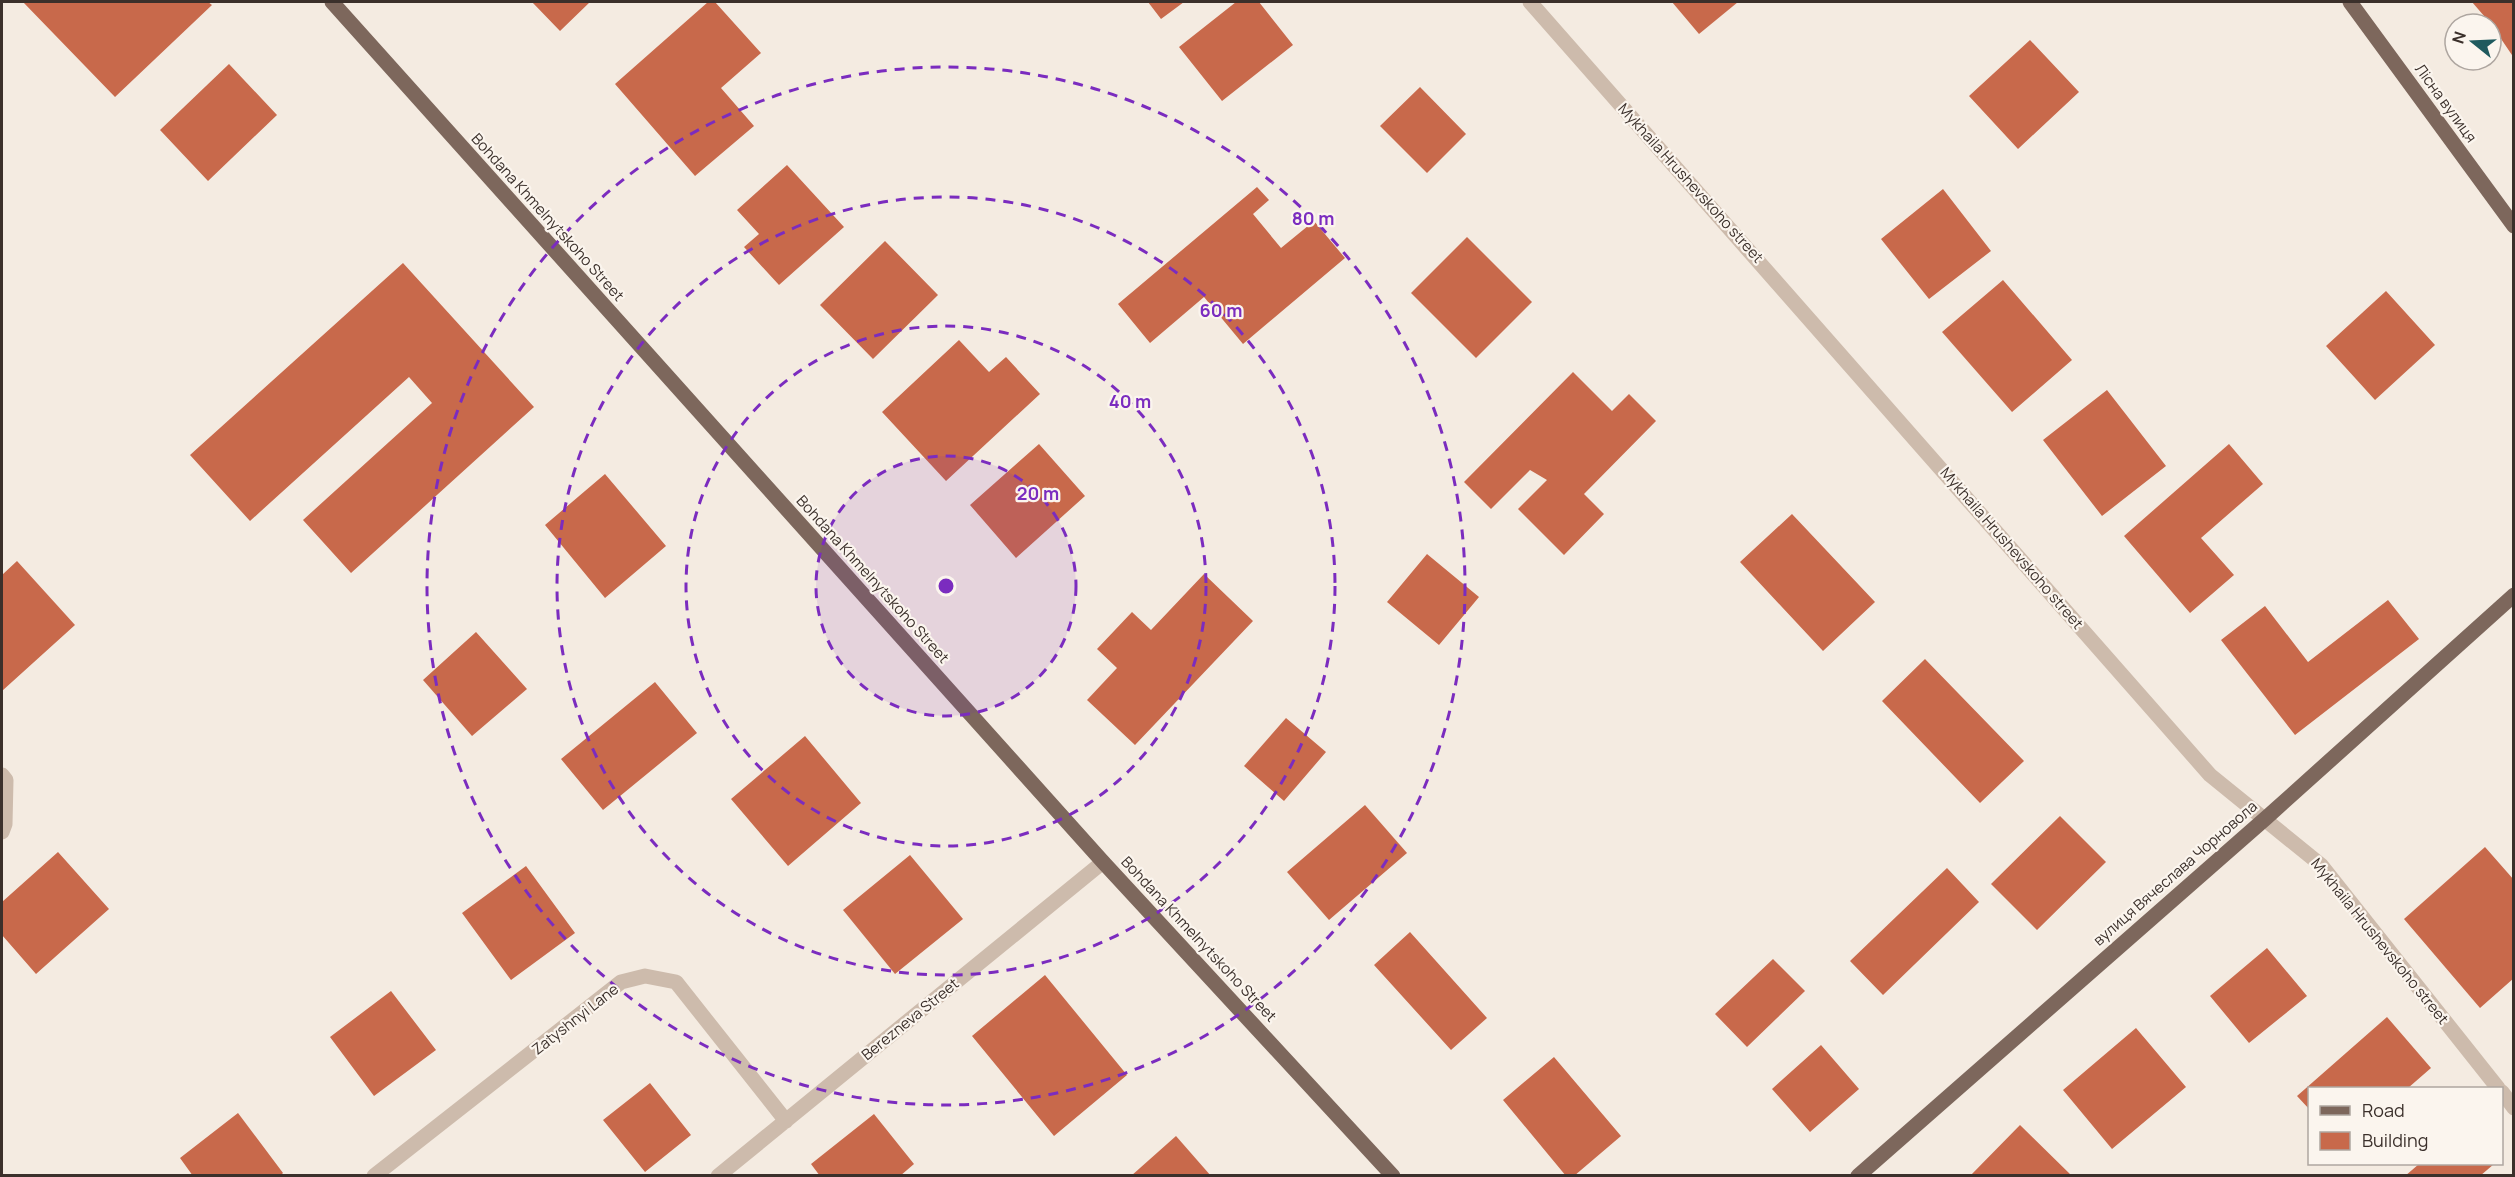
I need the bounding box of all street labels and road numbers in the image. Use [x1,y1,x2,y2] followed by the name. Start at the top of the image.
[2410,59,2482,147] street label: Лісна вулиця
[1614,99,1768,267] street label: Mykhaila Hrushevskoho street
[467,129,629,305] street label: Bohdana Khmelnytskoho Street
[1936,463,2088,633] street label: Mykhaila Hrushevskoho street
[792,491,954,667] street label: Bohdana Khmelnytskoho Street
[2088,796,2262,950] street label: вулиця Вячеслава Чорновола
[1117,852,1281,1026] street label: Bohdana Khmelnytskoho Street
[2306,853,2454,1029] street label: Mykhaila Hrushevskoho street
[857,973,963,1065] street label: Berezneva Street
[527,978,623,1059] street label: Zatyshnyi Lane

